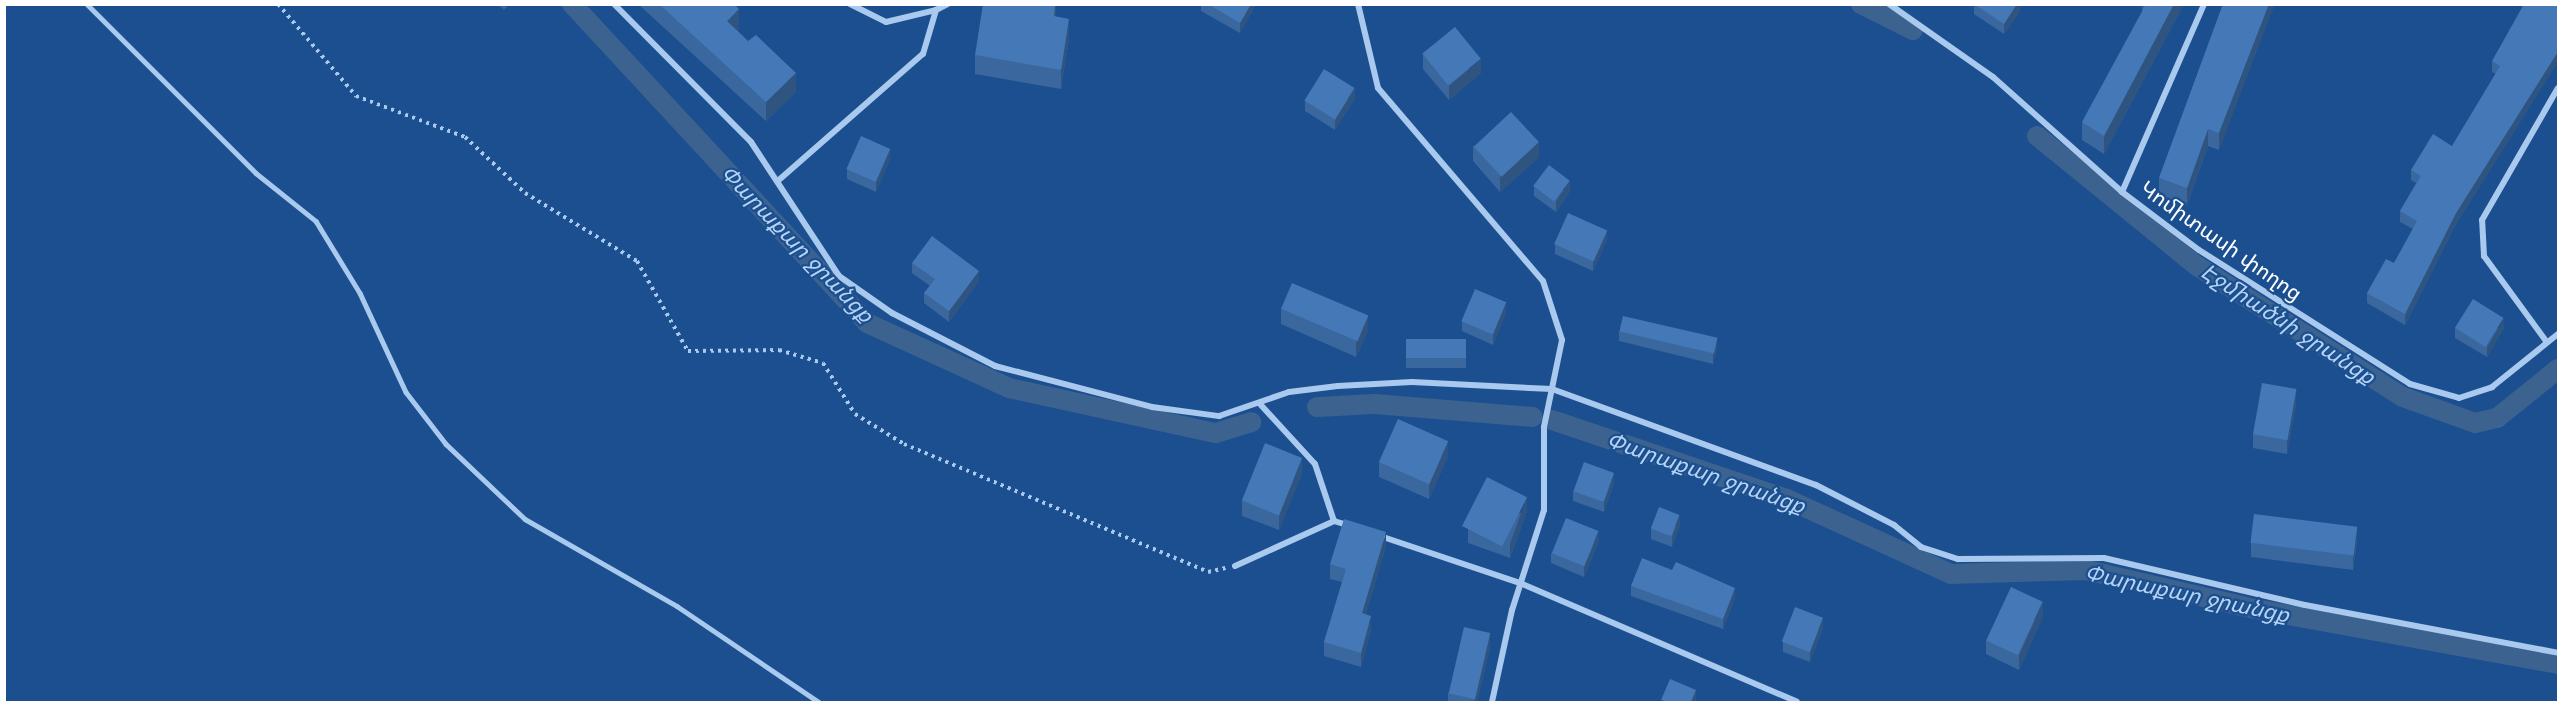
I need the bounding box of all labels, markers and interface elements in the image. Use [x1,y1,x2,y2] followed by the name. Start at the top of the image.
[715,160,879,328] water label: Փարաքար ջրանցք
[2135,176,2307,306] street label: Կոմիտասի փողոց
[2196,258,2380,390] water label: Էջմիածնի ջրանցք
[1603,427,1809,519] water label: Փարաքար ջրանցք
[2082,559,2292,629] water label: Փարաքար ջրանցք

